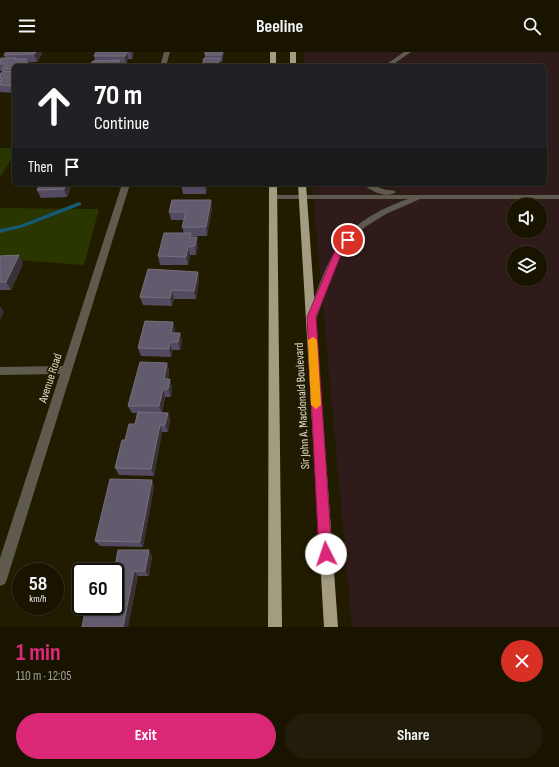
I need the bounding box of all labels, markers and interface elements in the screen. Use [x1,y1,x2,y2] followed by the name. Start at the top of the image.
[16,15,38,37] icon: menu
[521,15,543,37] icon: search
[256,16,303,37] text: Beeline
[94,79,142,112] text: 70 m
[28,80,80,132] icon: ahead
[94,113,149,134] text: Continue
[61,156,83,178] icon: arrive
[28,158,53,177] text: Then
[507,198,547,286] map controls
[507,198,547,238] button: sound
[331,223,365,257] pin
[337,229,359,251] icon: arrive
[507,246,547,286] button: layers
[292,342,313,470] street label: Sir John A. Macdonald Boulevard
[35,351,66,406] street label: Avenue Road
[305,533,347,575] position arrow
[72,563,124,615] speed limit sign: 60
[29,572,47,596] text: 58
[29,593,47,605] text: km/h
[16,638,61,667] text: 1 min
[501,640,543,682] button: close
[16,668,72,684] text: 110 m · 12:05
[16,713,276,759] button: Exit
[284,713,543,759] button: Share

